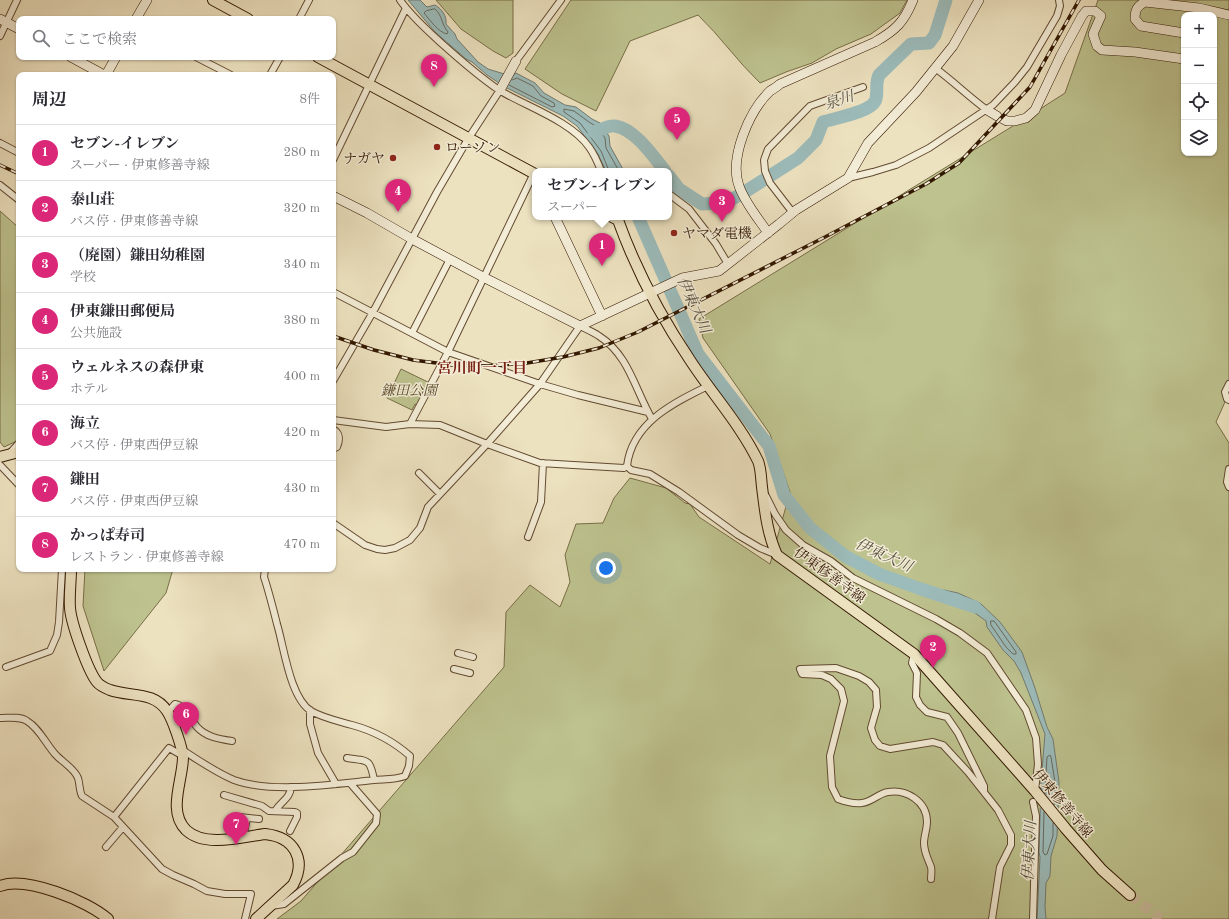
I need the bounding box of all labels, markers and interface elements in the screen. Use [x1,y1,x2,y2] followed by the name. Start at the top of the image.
[1181,12,1217,156] map controls
[1181,12,1217,48] button: +
[16,16,336,60] search box
[30,27,52,49] icon: search
[62,33,137,48] text: ここで検索
[1181,48,1217,84] button: −
[421,54,447,87] pin: 8
[1181,84,1217,120] button: locate
[822,87,858,113] water label: 泉川
[32,92,66,109] text: 周辺
[299,93,320,106] text: 8件
[664,107,690,140] pin: 5
[1181,120,1217,156] button: layers
[70,137,179,152] text: セブン-イレブン
[445,141,500,155] place label: ローソン
[432,142,442,152] marker: ローソン
[41,146,49,159] text: 1
[283,146,320,159] text: 280 m
[343,152,385,166] place label: ナガヤ
[388,153,398,163] marker: ナガヤ
[70,159,210,172] text: スーパー · 伊東修善寺線
[532,168,672,220] popup
[385,179,411,212] pin: 4
[547,179,657,194] text: セブン-イレブン
[709,189,735,222] pin: 3
[70,193,115,208] text: 泰山荘
[547,201,598,214] text: スーパー
[41,202,49,215] text: 2
[283,202,320,215] text: 320 m
[70,215,198,228] text: バス停 · 伊東修善寺線
[682,226,752,241] place label: ヤマダ電機
[669,228,679,238] marker: ヤマダ電機
[589,233,615,266] pin: 1
[70,249,205,264] text: （廃園）鎌田幼稚園
[41,258,49,271] text: 3
[283,258,320,271] text: 340 m
[70,271,96,284] text: 学校
[674,274,714,338] water label: 伊東大川
[70,305,175,320] text: 伊東鎌田郵便局
[41,314,49,327] text: 4
[283,314,320,327] text: 380 m
[70,327,122,340] text: 公共施設
[437,360,527,377] district label: 宮川町一丁目
[70,361,204,376] text: ウェルネスの森伊東
[41,370,49,383] text: 5
[283,370,320,383] text: 400 m
[70,383,108,396] text: ホテル
[381,383,439,398] park label: 鎌田公園
[70,417,100,432] text: 海立
[41,426,49,439] text: 6
[283,426,320,439] text: 420 m
[70,439,198,452] text: バス停 · 伊東西伊豆線
[70,473,100,488] text: 鎌田
[41,482,49,495] text: 7
[283,482,320,495] text: 430 m
[70,495,198,508] text: バス停 · 伊東西伊豆線
[70,529,145,544] text: かっぱ寿司
[853,535,916,576] water label: 伊東大川
[41,538,49,551] text: 8
[283,538,320,551] text: 470 m
[791,545,868,606] street label: 伊東修善寺線
[70,551,224,564] text: レストラン · 伊東修善寺線
[596,558,616,578] your location
[920,635,946,668] pin: 2
[173,702,199,735] pin: 6
[1030,766,1095,840] street label: 伊東修善寺線
[223,812,249,845] pin: 7
[1019,819,1040,881] water label: 伊東大川

